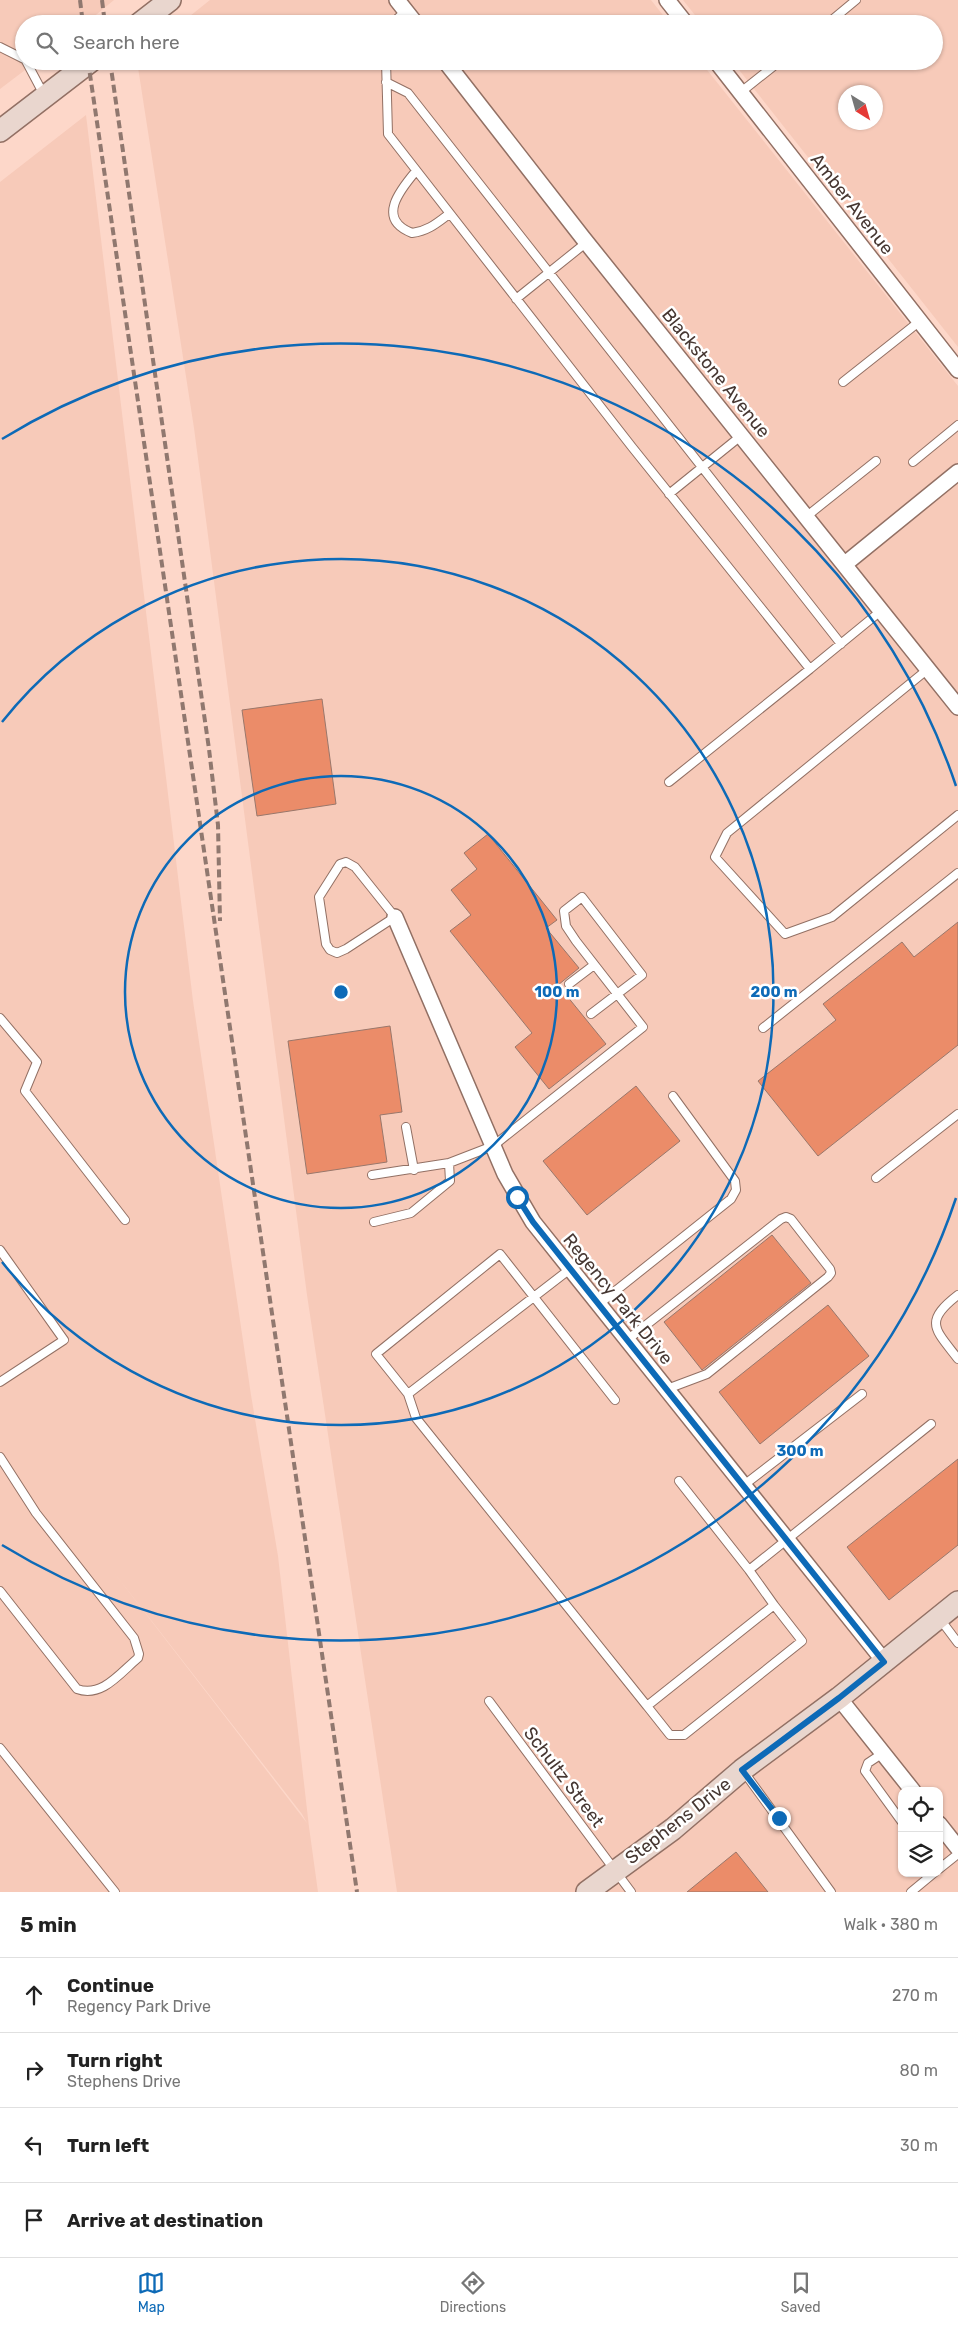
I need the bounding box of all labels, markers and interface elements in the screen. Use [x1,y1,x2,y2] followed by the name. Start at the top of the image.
[15,15,943,70] search box
[33,29,61,57] icon: search
[73,31,180,54] text: Search here
[838,85,883,130] north arrow
[806,149,898,259] street label: Amber Avenue
[657,304,775,442] street label: Blackstone Avenue
[332,983,350,1001] centre of rings
[535,983,579,1001] text: 100 m
[750,983,798,1001] text: 200 m
[506,1186,529,1209] route start
[558,1229,678,1369] street label: Regency Park Drive
[776,1442,824,1460] text: 300 m
[519,1722,609,1832] street label: Schultz Street
[621,1773,735,1869] street label: Stephens Drive
[898,1787,943,1877] map controls
[898,1787,943,1832] button: locate
[768,1807,791,1830] route end
[898,1832,943,1877] button: layers
[20,1912,77,1937] text: 5 min
[844,1915,938,1934] text: Walk · 380 m
[67,1974,154,1997] text: Continue
[20,1981,48,2009] icon: ahead
[892,1986,938,2005] text: 270 m
[67,1997,211,2016] text: Regency Park Drive
[67,2049,162,2072] text: Turn right
[20,2056,48,2084] icon: right
[900,2061,938,2080] text: 80 m
[67,2072,181,2091] text: Stephens Drive
[20,2131,48,2159] icon: left
[67,2134,149,2157] text: Turn left
[900,2136,938,2155] text: 30 m
[20,2206,48,2234] icon: arrive
[67,2209,263,2232] text: Arrive at destination
[137,2269,165,2316] tab: Map
[440,2269,506,2316] tab: Directions
[781,2269,821,2316] tab: Saved

